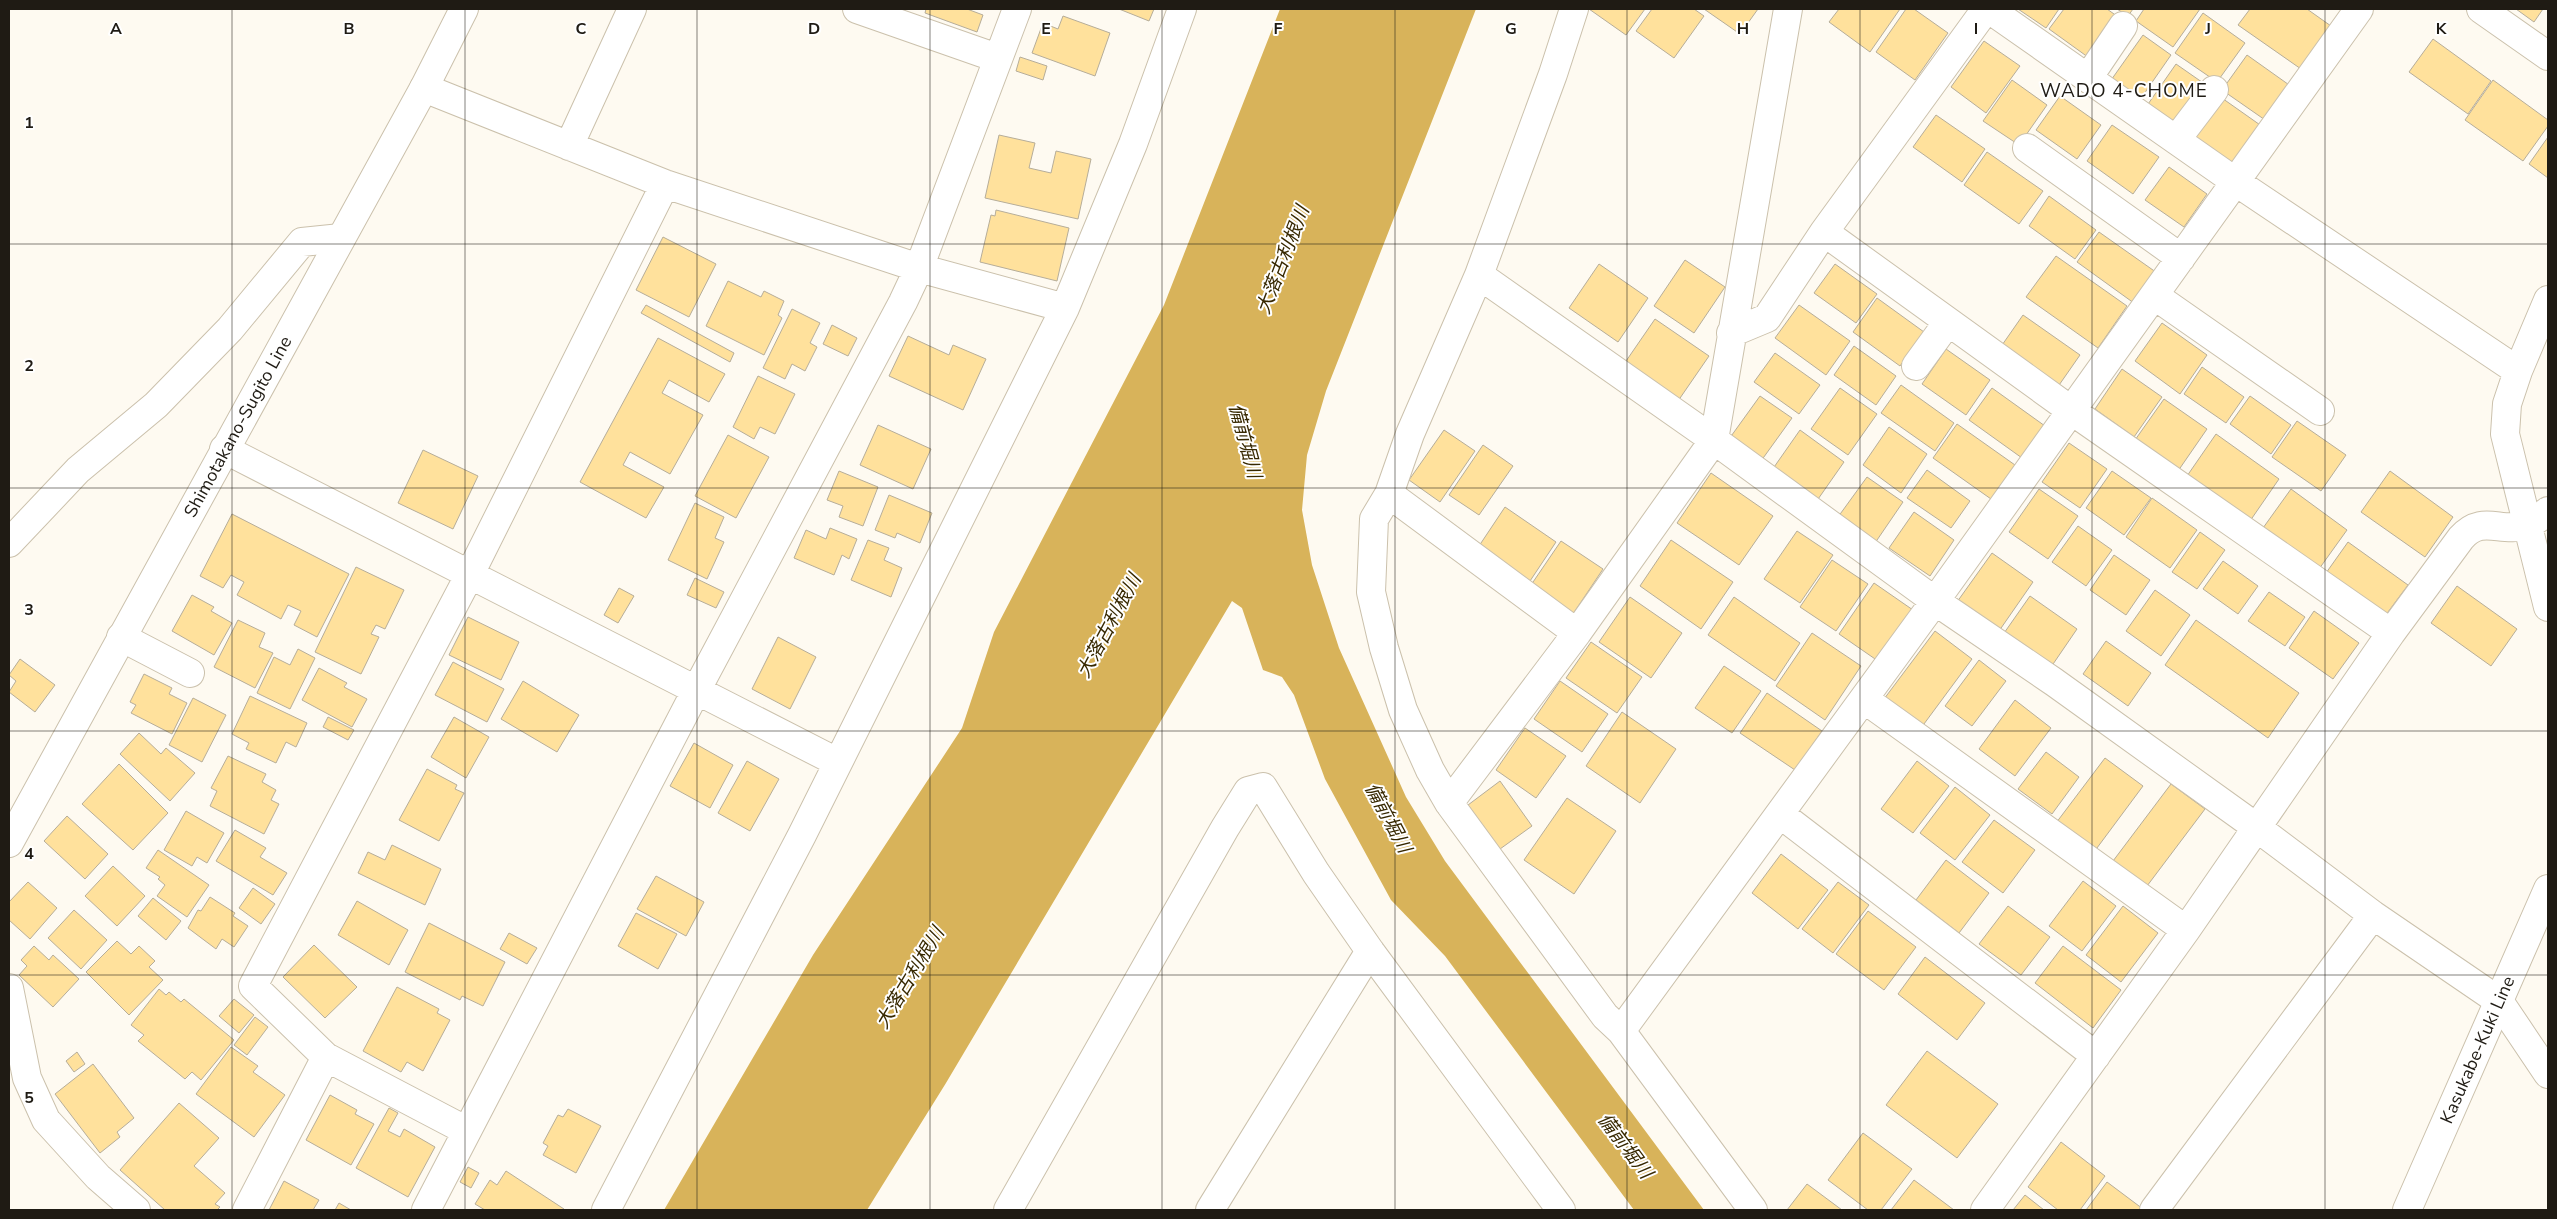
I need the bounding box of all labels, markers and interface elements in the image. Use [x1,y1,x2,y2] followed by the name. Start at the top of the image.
[110,18,122,40] text: A
[343,18,355,40] text: B
[576,18,587,40] text: C
[808,18,820,40] text: D
[1041,18,1051,40] text: E
[1274,18,1283,40] text: F
[1505,18,1517,40] text: G
[1737,18,1749,40] text: H
[1974,18,1978,40] text: I
[2204,18,2211,40] text: J
[2436,18,2448,40] text: K
[2040,78,2208,104] district label: WADO 4-CHOME
[24,112,34,134] text: 1
[1250,200,1316,318] water label: 大落古利根川
[178,332,297,522] street label: Shimotakano-Sugito Line
[24,355,34,377] text: 2
[1223,401,1268,483] water label: 備前堀川
[1071,568,1148,682] water label: 大落古利根川
[24,599,34,621] text: 3
[1359,778,1418,859] water label: 備前堀川
[24,843,34,865] text: 4
[869,921,952,1034] water label: 大落古利根川
[2434,972,2520,1127] street label: Kasukabe-Kuki Line
[24,1087,34,1109] text: 5
[1592,1108,1659,1186] water label: 備前堀川

